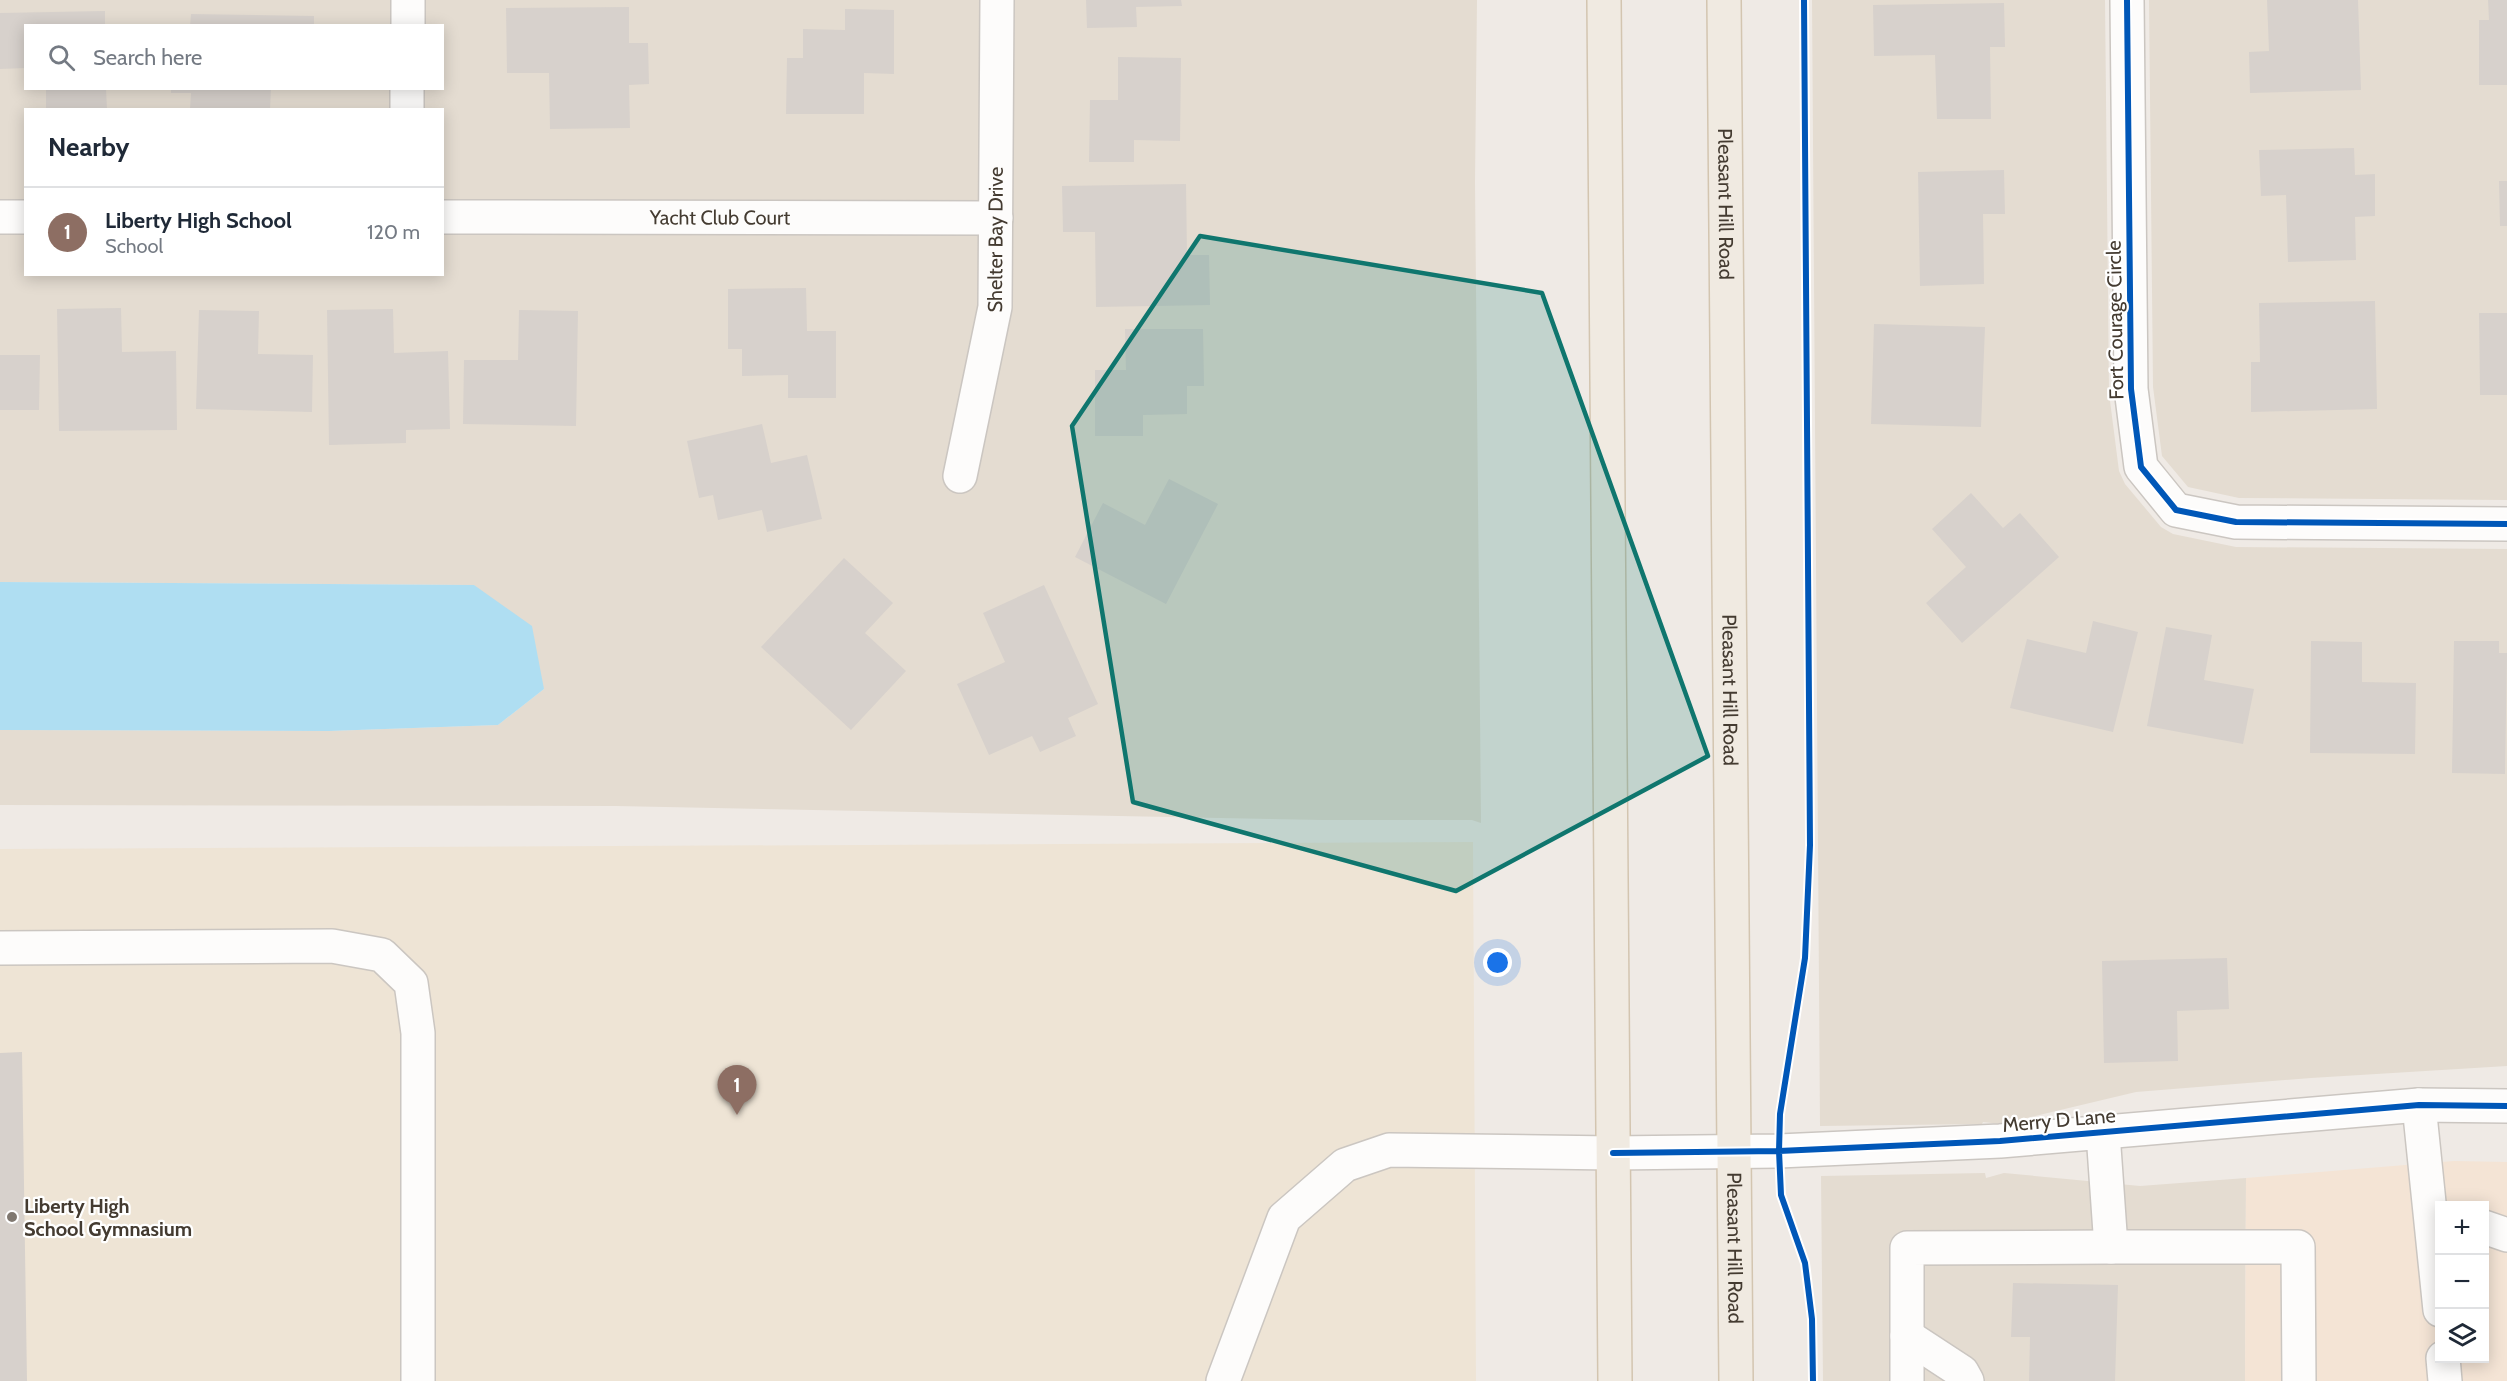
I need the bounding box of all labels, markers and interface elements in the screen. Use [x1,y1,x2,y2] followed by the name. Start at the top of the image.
[24,24,444,90] search box
[45,41,78,74] icon: search
[93,44,202,71] text: Search here
[1713,128,1738,280] street label: Pleasant Hill Road
[48,131,129,163] text: Nearby
[983,167,1008,313] street label: Shelter Bay Drive
[649,205,790,230] street label: Yacht Club Court
[105,207,292,234] text: Liberty High School
[64,220,71,244] text: 1
[367,220,420,244] text: 120 m
[105,234,163,258] text: School
[2102,240,2128,400] street label: Fort Courage Circle
[1717,614,1743,766] street label: Pleasant Hill Road
[1483,948,1512,977] your location
[718,1066,756,1115] pin: 1
[2001,1103,2117,1137] street label: Merry D Lane
[1722,1172,1748,1324] street label: Pleasant Hill Road
[24,1194,192,1241] place label: Liberty High School Gymnasium
[2435,1201,2489,1363] map controls
[2435,1201,2489,1255] button: +
[5,1210,19,1224] marker: Liberty High School Gymnasium
[2435,1255,2489,1309] button: −
[2435,1309,2489,1363] button: layers

